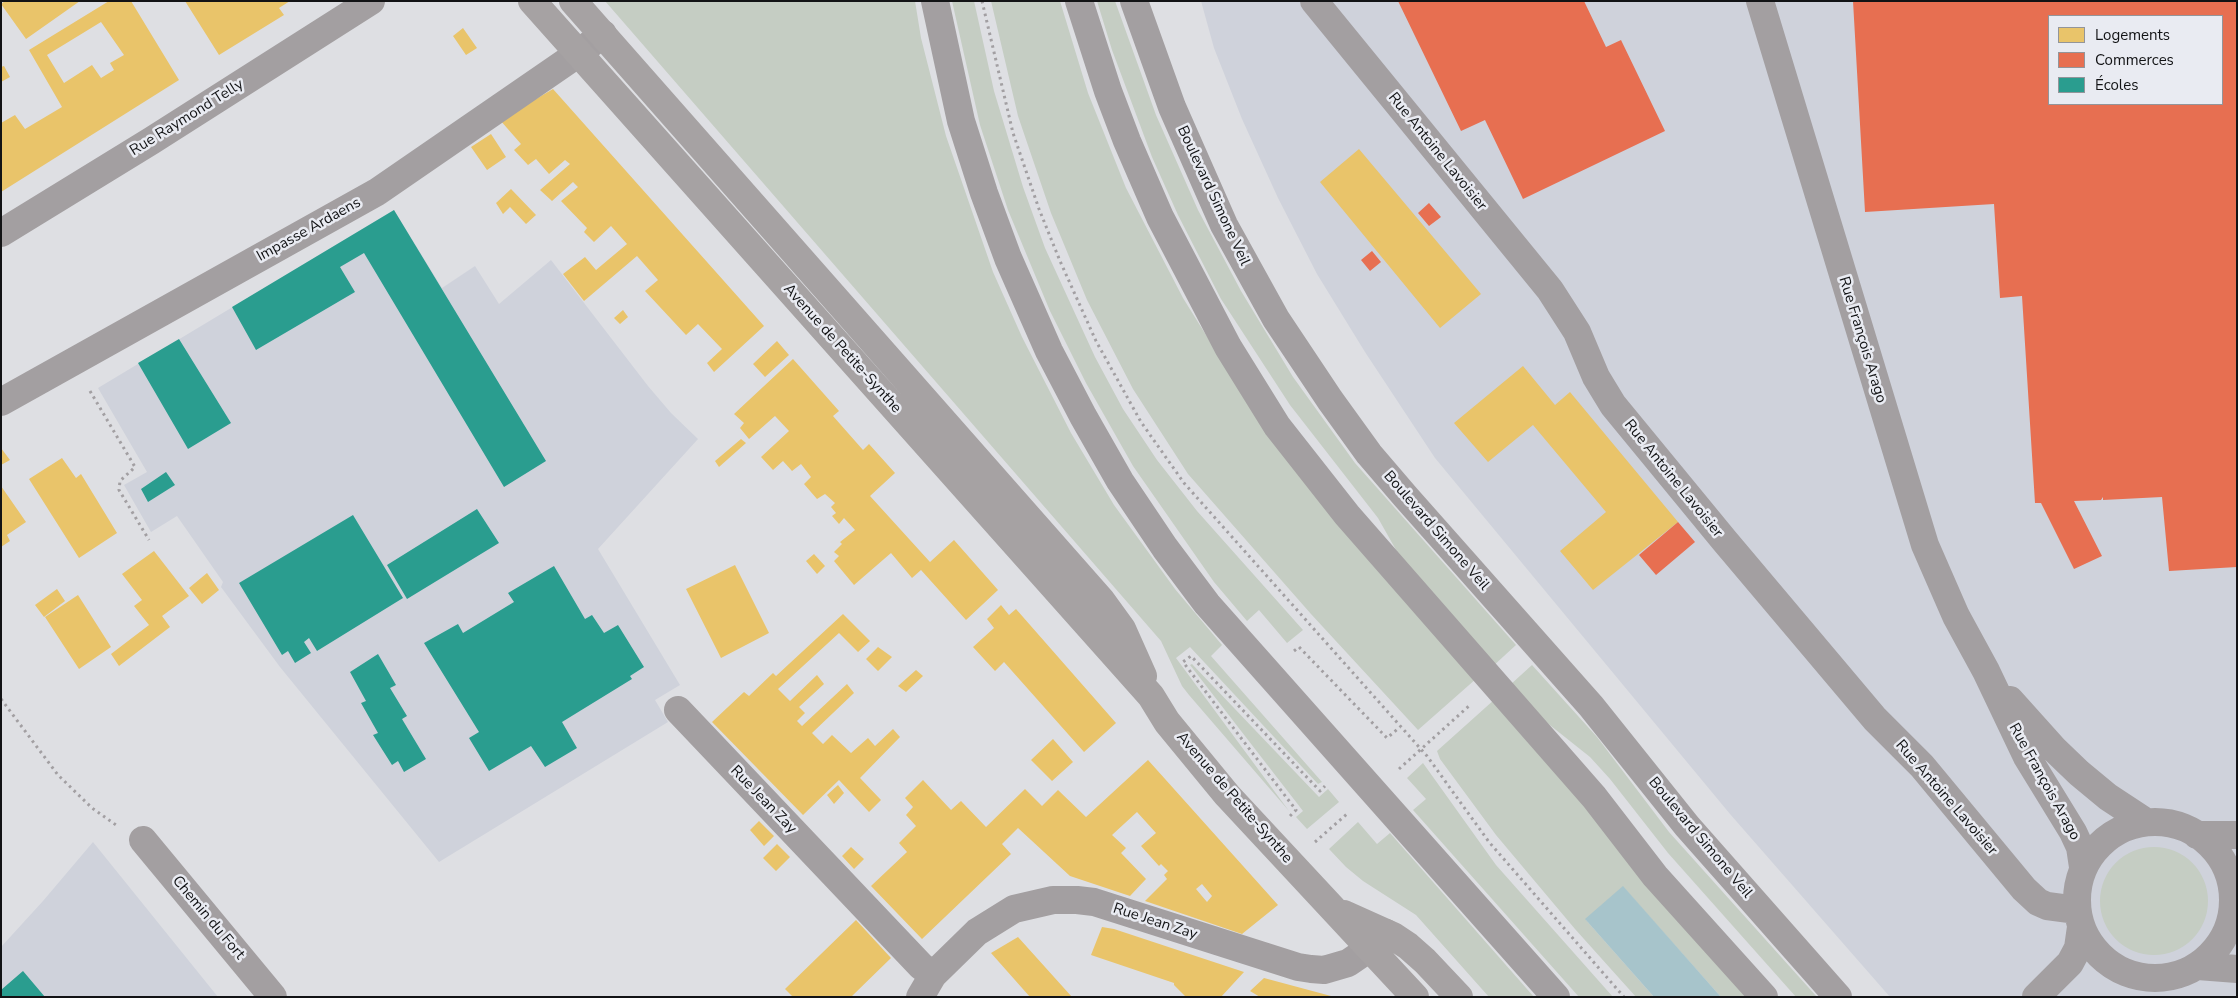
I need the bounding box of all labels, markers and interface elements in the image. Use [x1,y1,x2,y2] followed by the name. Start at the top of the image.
[2048,15,2223,105] legend
[2095,25,2170,45] text: Logements
[2095,50,2174,70] text: Commerces
[2095,75,2138,95] text: Écoles
[127,76,247,160] street label: Rue Raymond Telly
[1384,89,1490,215] street label: Rue Antoine Lavoisier
[1173,123,1253,269] street label: Boulevard Simone Veil
[254,194,364,266] street label: Impasse Ardaens
[1834,275,1890,405] street label: Rue François Arago
[779,281,905,417] street label: Avenue de Petite-Synthe
[1620,416,1726,542] street label: Rue Antoine Lavoisier
[1379,468,1493,594] street label: Boulevard Simone Veil
[2004,720,2084,844] street label: Rue François Arago
[1172,729,1296,867] street label: Avenue de Petite-Synthe
[1891,737,2001,859] street label: Rue Antoine Lavoisier
[726,762,800,838] street label: Rue Jean Zay
[1644,774,1756,902] street label: Boulevard Simone Veil
[168,873,248,963] street label: Chemin du Fort
[1111,900,1199,944] street label: Rue Jean Zay

